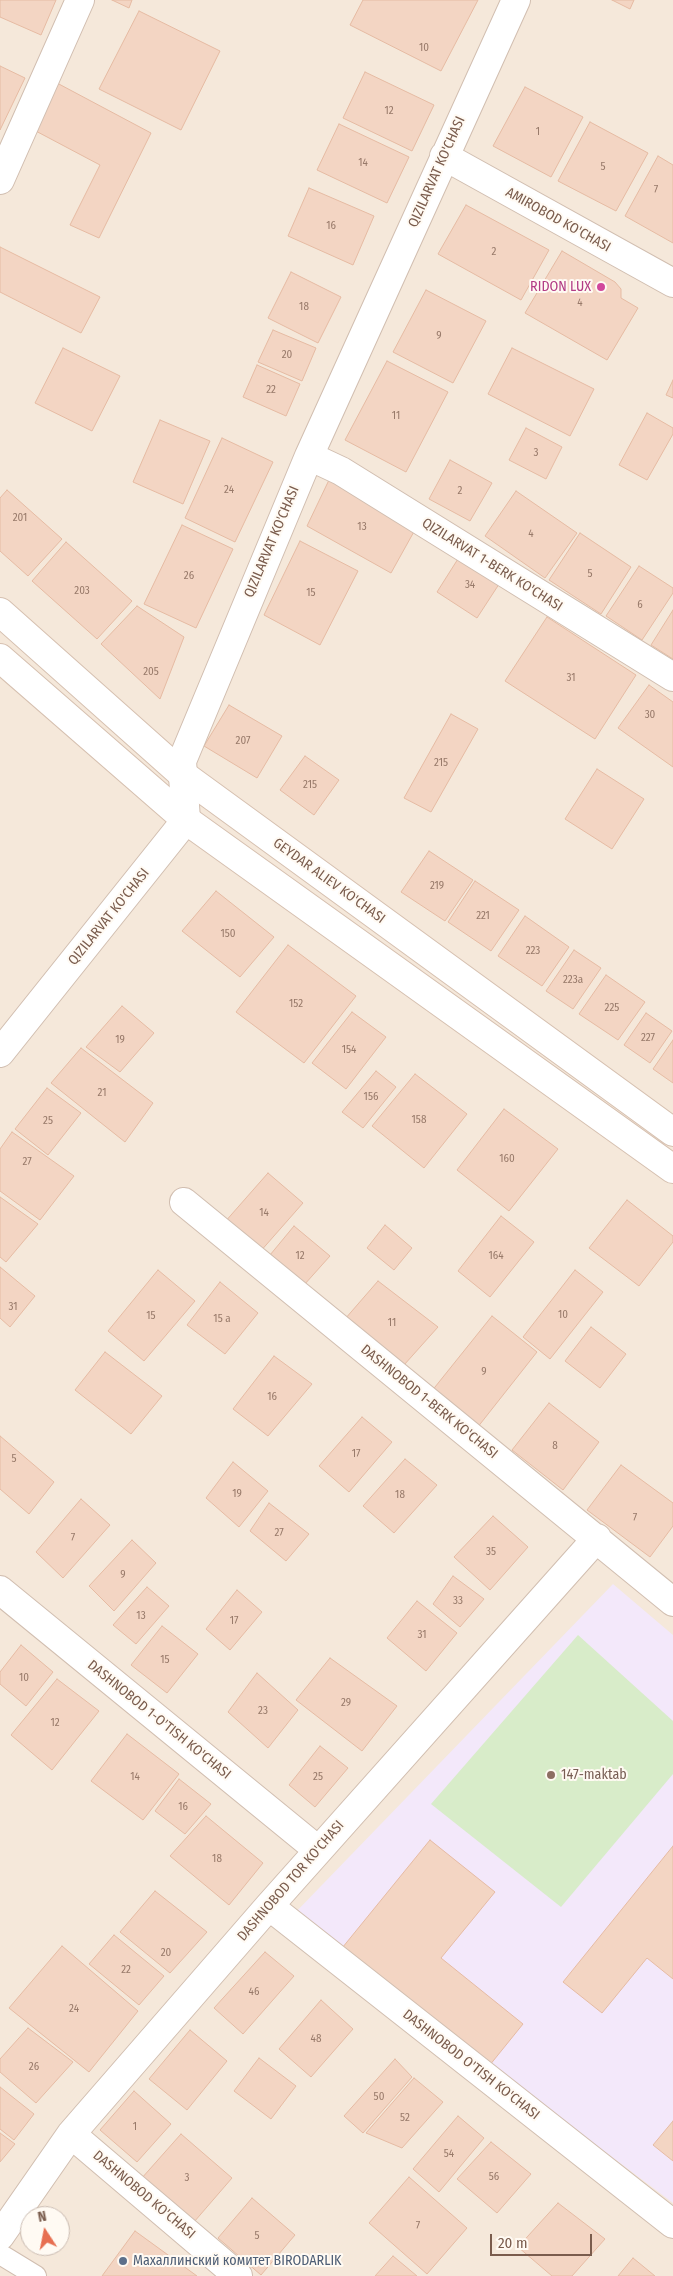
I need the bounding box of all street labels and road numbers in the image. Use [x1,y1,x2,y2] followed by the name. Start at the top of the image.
[405,114,469,230] street label: QIZILARVAT KO'CHASI
[503,184,613,256] street label: AMIROBOD KO'CHASI
[241,484,303,600] street label: QIZILARVAT KO'CHASI
[419,515,565,615] street label: QIZILARVAT 1-BERK KO'CHASI
[270,835,388,927] street label: GEYDAR ALIEV KO'CHASI
[65,865,153,969] street label: QIZILARVAT KO'CHASI
[357,1341,501,1463] street label: DASHNOBOD 1-BERK KO'CHASI
[84,1657,234,1783] street label: DASHNOBOD 1-O'TISH KO'CHASI
[234,1817,348,1945] street label: DASHNOBOD TOR KO'CHASI
[399,2006,543,2124] street label: DASHNOBOD O'TISH KO'CHASI
[89,2147,199,2243] street label: DASHNOBOD KO'CHASI

